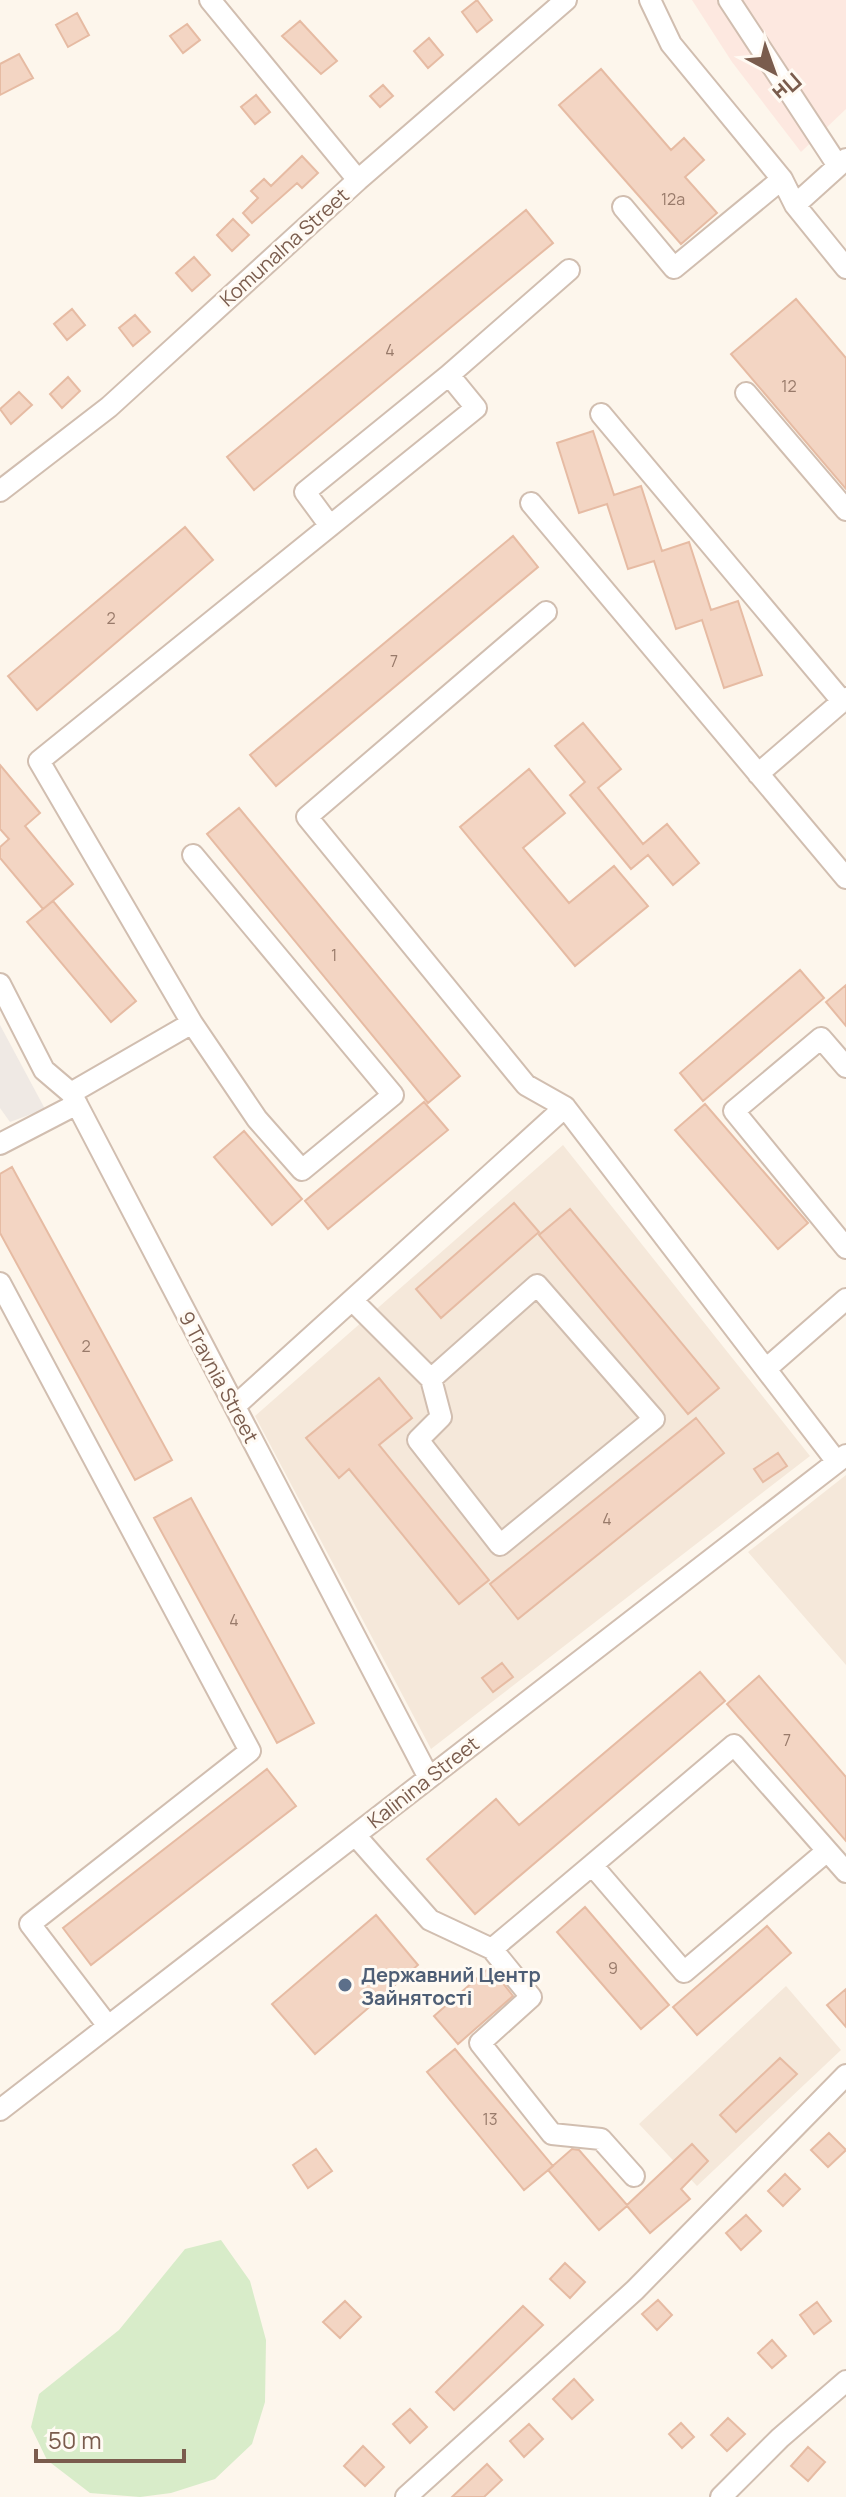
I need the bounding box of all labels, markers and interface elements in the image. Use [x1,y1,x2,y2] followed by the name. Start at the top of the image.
[734,32,814,112] north arrow
[766,66,808,108] text: Пн
[214,182,354,312] street label: Komunalna Street
[661,188,685,210] house number: 12а
[385,339,395,361] house number: 4
[781,375,797,397] house number: 12
[106,607,116,629] house number: 2
[390,650,398,672] house number: 7
[331,944,337,966] house number: 1
[173,1306,265,1448] street label: 9 Travnia Street
[81,1335,91,1357] house number: 2
[602,1508,612,1530] house number: 4
[229,1609,239,1631] house number: 4
[783,1729,791,1751] house number: 7
[362,1730,484,1834] street label: Kalinina Street
[608,1957,618,1979] house number: 9
[361,1961,541,2011] place label: Державний Центр Зайнятості
[336,1976,354,1994] marker: Державний Центр Зайнятості
[482,2108,498,2130] house number: 13
[36,2413,184,2463] scale bar
[48,2423,102,2456] text: 50 m

